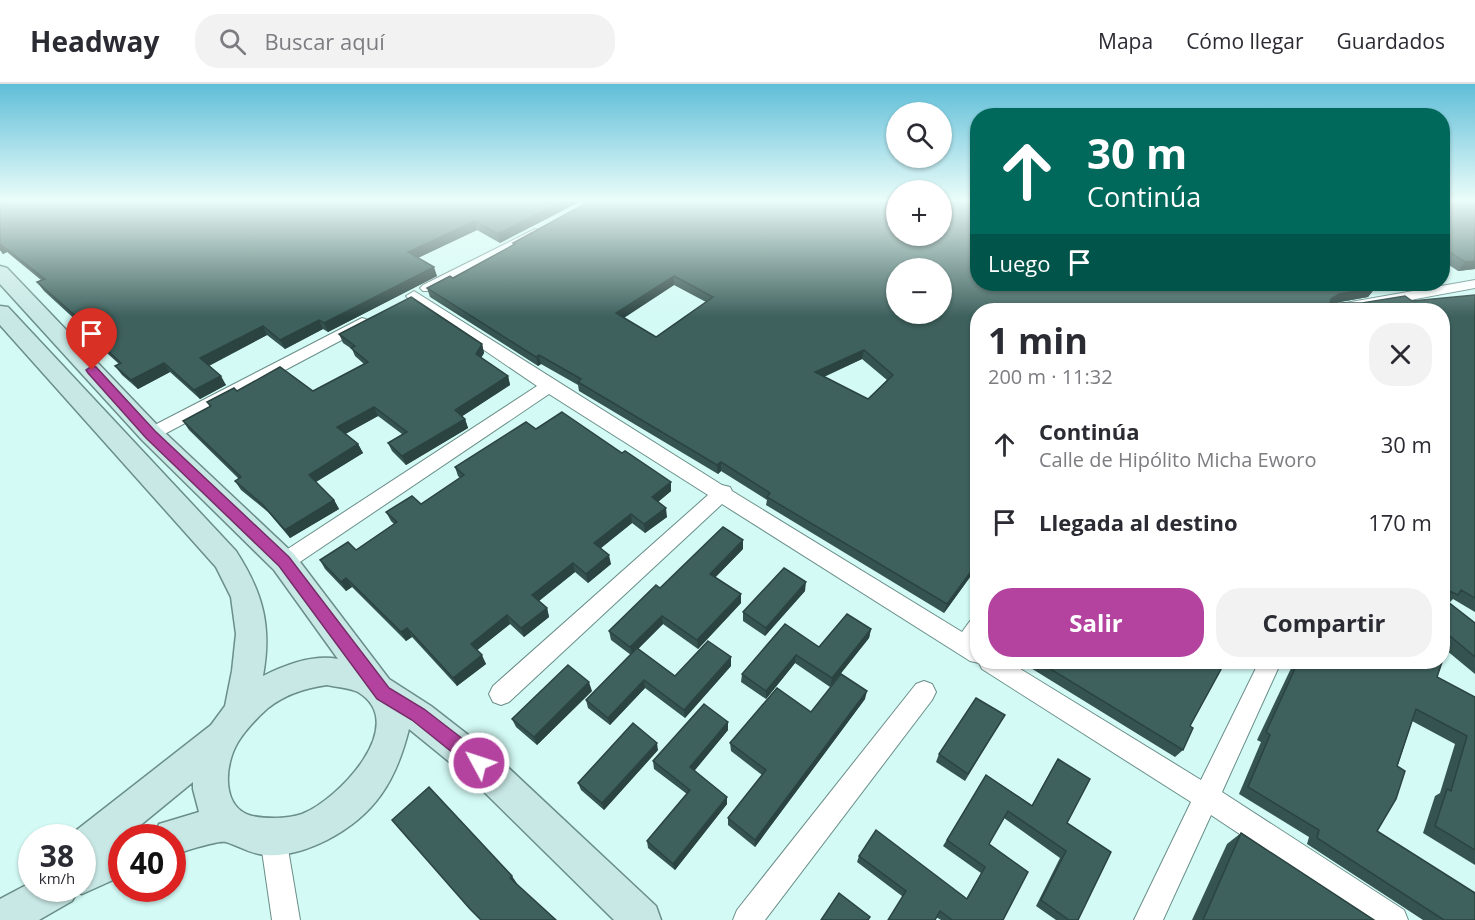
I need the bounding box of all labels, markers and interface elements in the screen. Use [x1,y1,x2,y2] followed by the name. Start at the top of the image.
[195,14,615,68] search box
[30,22,159,60] text: Headway
[216,25,249,58] icon: search
[264,26,385,56] text: Buscar aquí
[1098,27,1153,55] text: Mapa
[1186,27,1304,55] text: Cómo llegar
[1337,27,1445,55] text: Guardados
[886,102,952,324] map controls
[886,102,952,168] button: search
[1087,124,1187,181] text: 30 m
[988,132,1066,210] icon: ahead
[1087,178,1201,215] text: Continúa
[886,180,952,246] button: +
[1063,246,1096,279] icon: arrive
[988,248,1051,278] text: Luego
[886,258,952,324] button: −
[66,308,117,370] pin
[988,316,1088,365] text: 1 min
[75,317,108,350] icon: arrive
[1369,323,1432,386] button: close
[988,363,1113,390] text: 200 m · 11:32
[1039,416,1140,446] text: Continúa
[988,428,1021,461] icon: ahead
[1381,429,1432,459] text: 30 m
[1039,446,1316,473] text: Calle de Hipólito Micha Eworo
[988,506,1021,539] icon: arrive
[1039,507,1238,537] text: Llegada al destino
[1368,507,1432,537] text: 170 m
[988,588,1204,657] button: Salir
[1216,588,1432,657] button: Compartir
[447,731,511,795] position arrow
[108,824,186,902] speed limit sign: 40
[40,835,74,876] text: 38
[39,868,75,888] text: km/h

